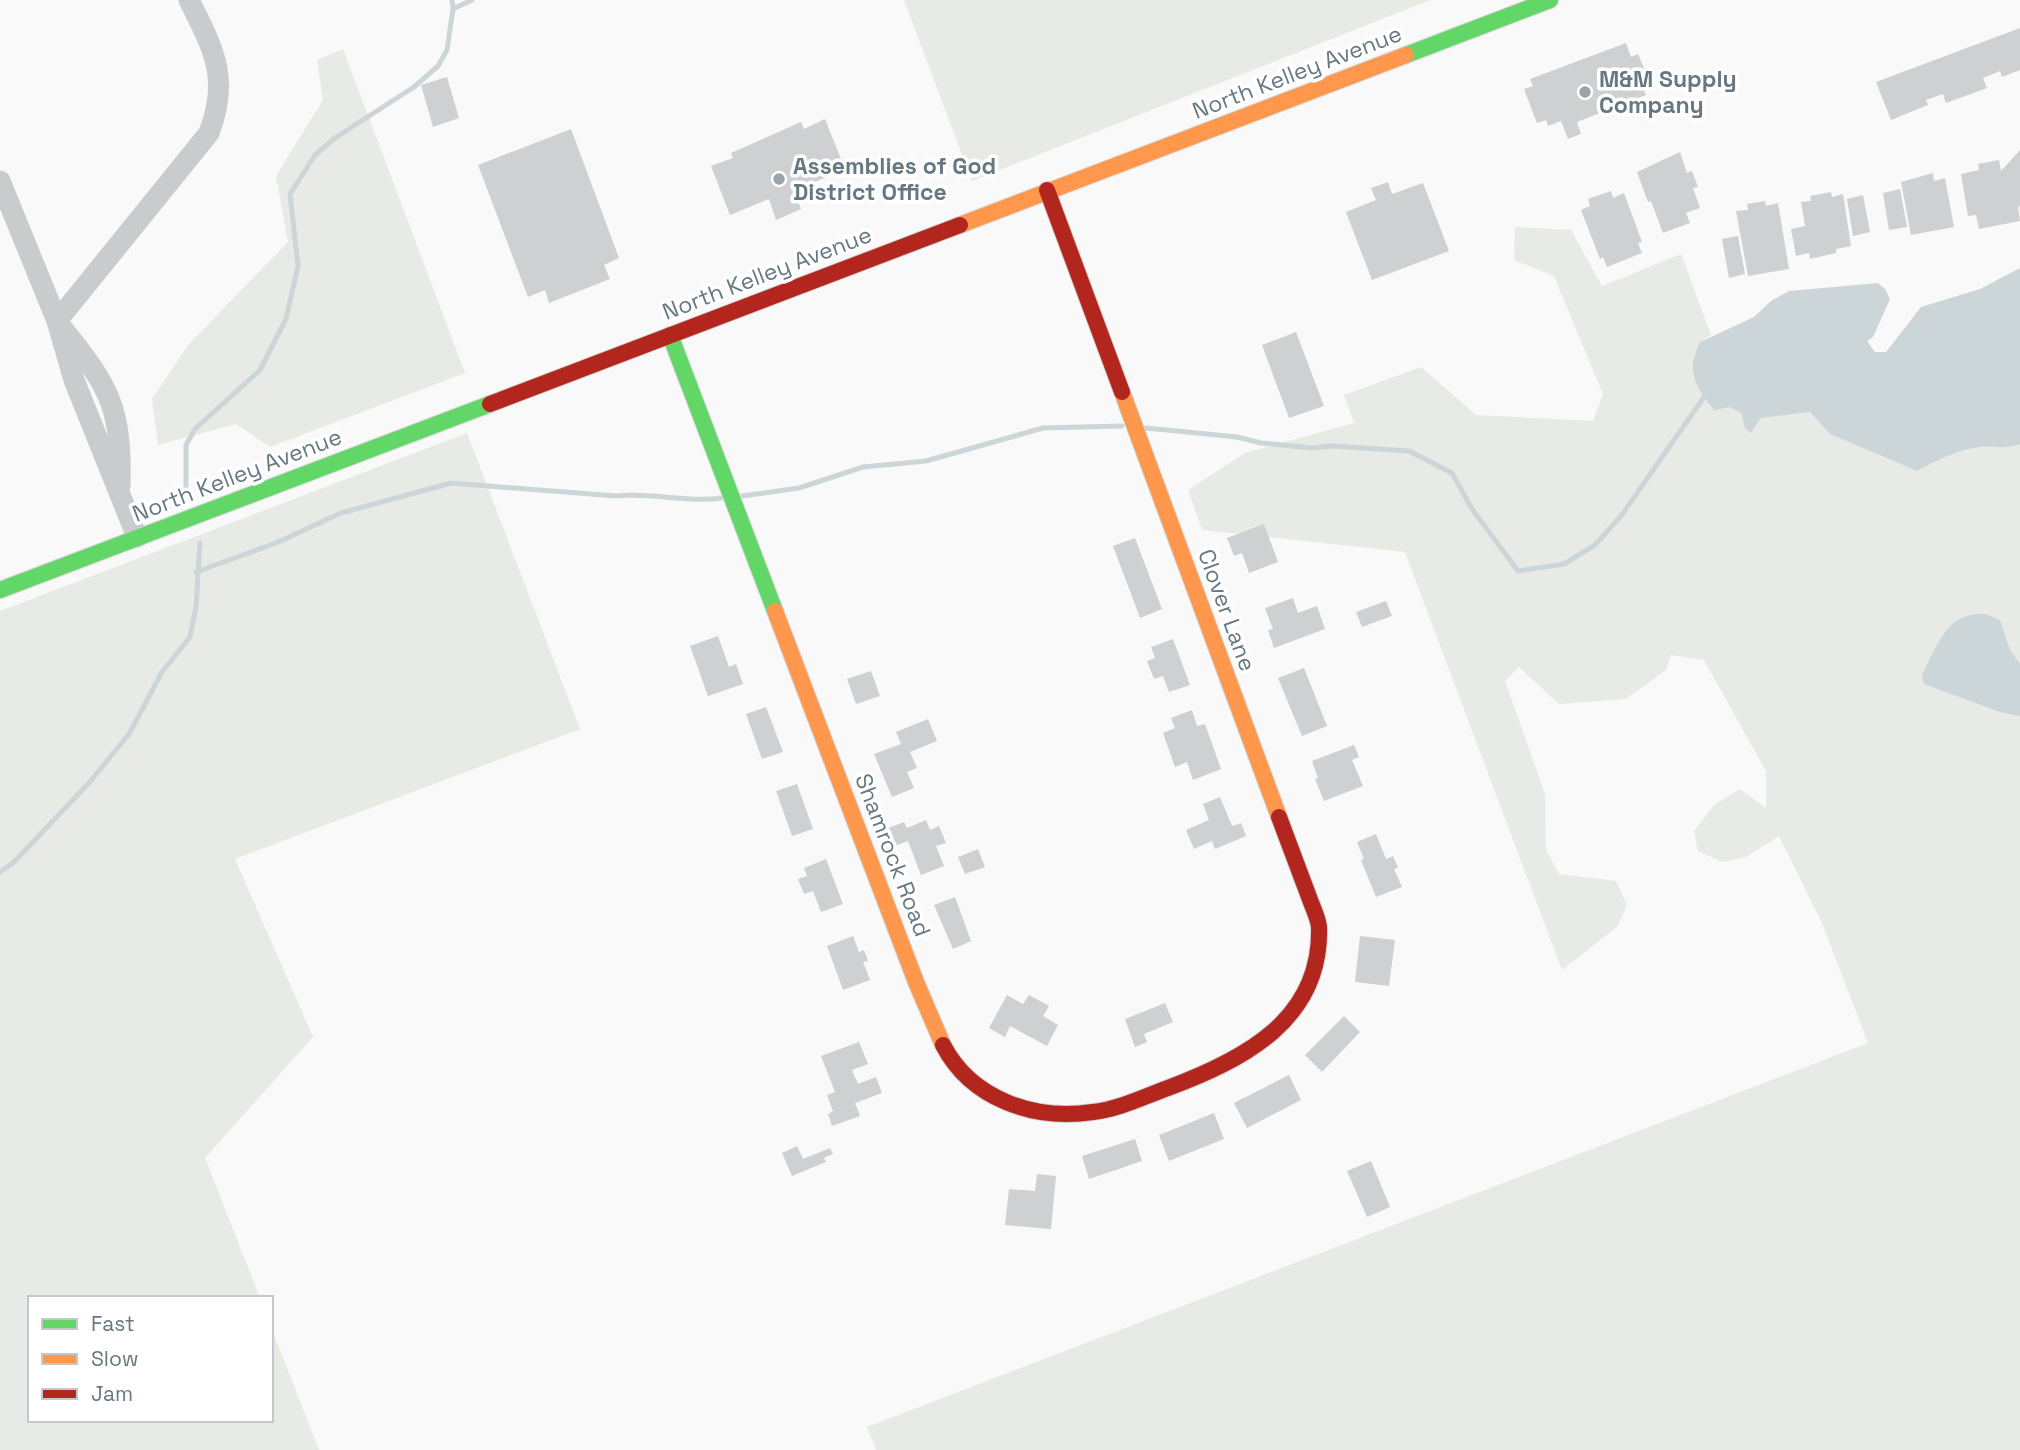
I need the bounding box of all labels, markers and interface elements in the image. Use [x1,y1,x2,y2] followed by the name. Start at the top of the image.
[1188,18,1406,126] street label: North Kelley Avenue
[1599,64,1737,120] place label: M&M Supply Company
[1577,84,1593,100] marker: M&M Supply Company
[793,151,996,207] place label: Assemblies of God District Office
[771,171,787,187] marker: Assemblies of God District Office
[658,219,876,327] street label: North Kelley Avenue
[128,421,346,529] street label: North Kelley Avenue
[1191,545,1263,675] street label: Clover Lane
[848,769,938,941] street label: Shamrock Road
[28,1296,273,1422] legend
[91,1310,135,1337] text: Fast
[91,1345,139,1372] text: Slow
[91,1380,133,1407] text: Jam

